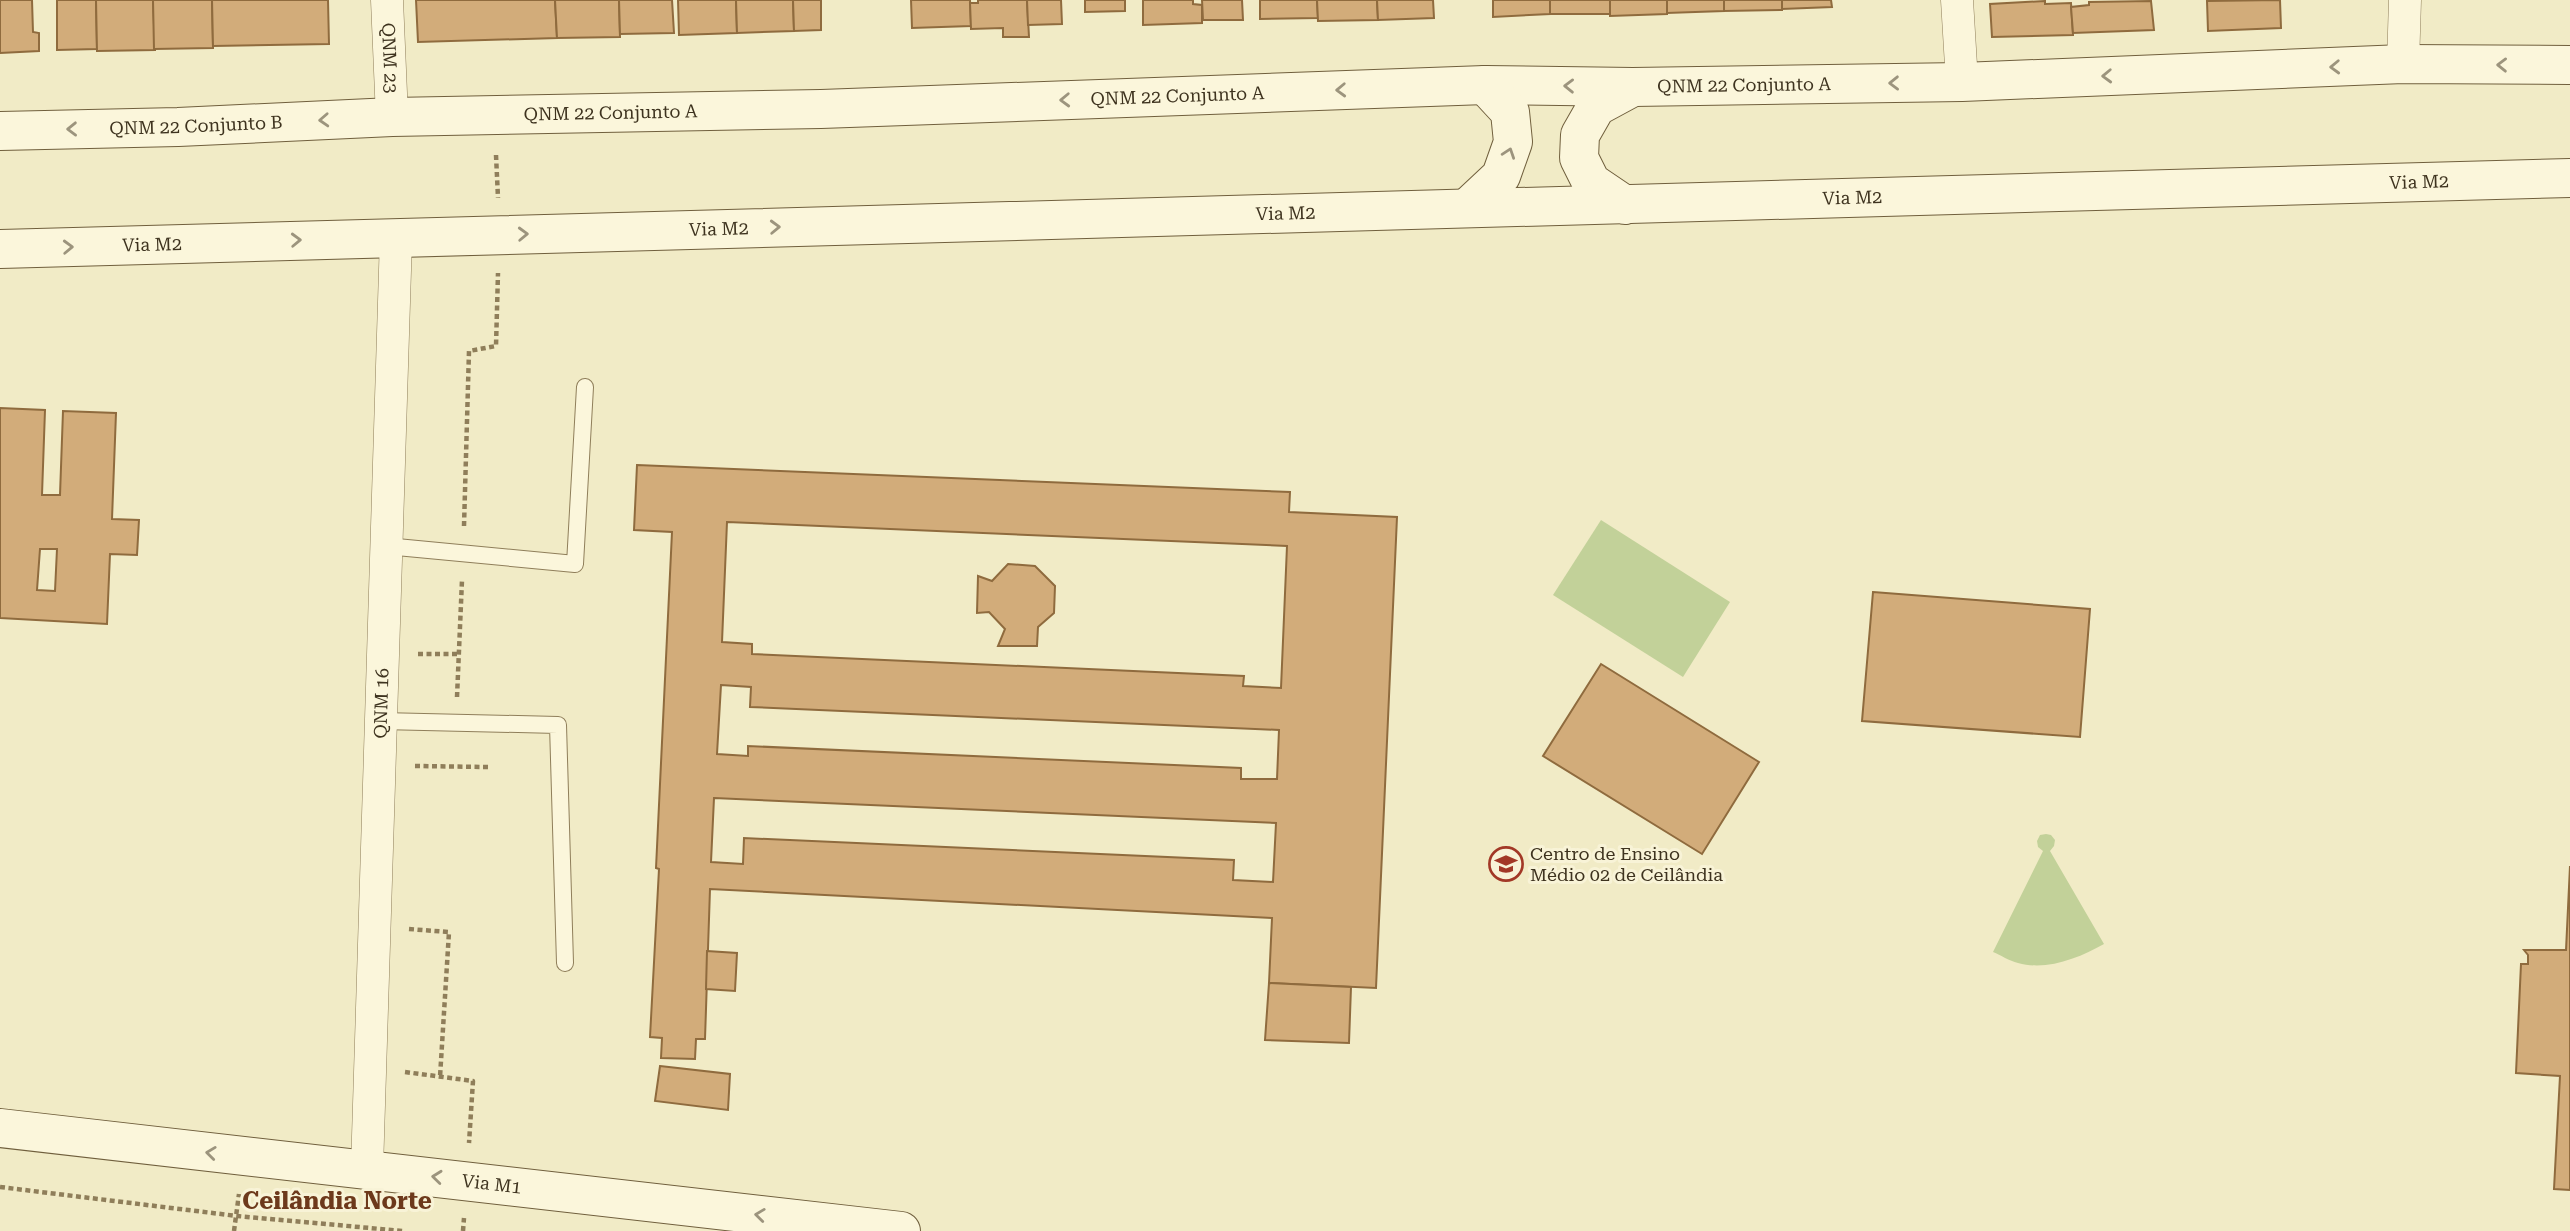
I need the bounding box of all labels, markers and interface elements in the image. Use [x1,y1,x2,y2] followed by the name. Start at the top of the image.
[378,22,402,94] street label: QNM 23
[2496,57,2507,73] one-way arrow
[2329,59,2340,74] one-way arrow
[2102,69,2113,84] one-way arrow
[1657,73,1832,97] street label: QNM 22 Conjunto A
[1888,75,1899,91] one-way arrow
[1563,78,1573,94] one-way arrow
[1090,82,1265,109] street label: QNM 22 Conjunto A
[1336,83,1347,98] one-way arrow
[1059,92,1070,108] one-way arrow
[524,100,698,125] street label: QNM 22 Conjunto A
[109,111,283,139] street label: QNM 22 Conjunto B
[318,112,329,127] one-way arrow
[66,122,77,137] one-way arrow
[1501,147,1515,160] one-way arrow
[2389,170,2449,193] street label: Via M2
[1822,186,1883,209] street label: Via M2
[1255,202,1316,224] street label: Via M2
[688,217,749,240] street label: Via M2
[770,219,781,234] one-way arrow
[518,227,529,242] one-way arrow
[122,233,182,256] street label: Via M2
[290,233,301,248] one-way arrow
[63,239,74,254] one-way arrow
[369,668,393,739] street label: QNM 16
[1530,843,1723,885] place label: Centro de Ensino Médio 02 de Ceilândia
[1487,845,1525,883] school or university icon: Centro de Ensino Médio 02 de Ceilândia
[205,1145,217,1160] one-way arrow
[431,1170,442,1185] one-way arrow
[461,1170,523,1198] street label: Via M1
[242,1187,432,1215] district label: Ceilândia Norte
[755,1207,766,1222] one-way arrow

